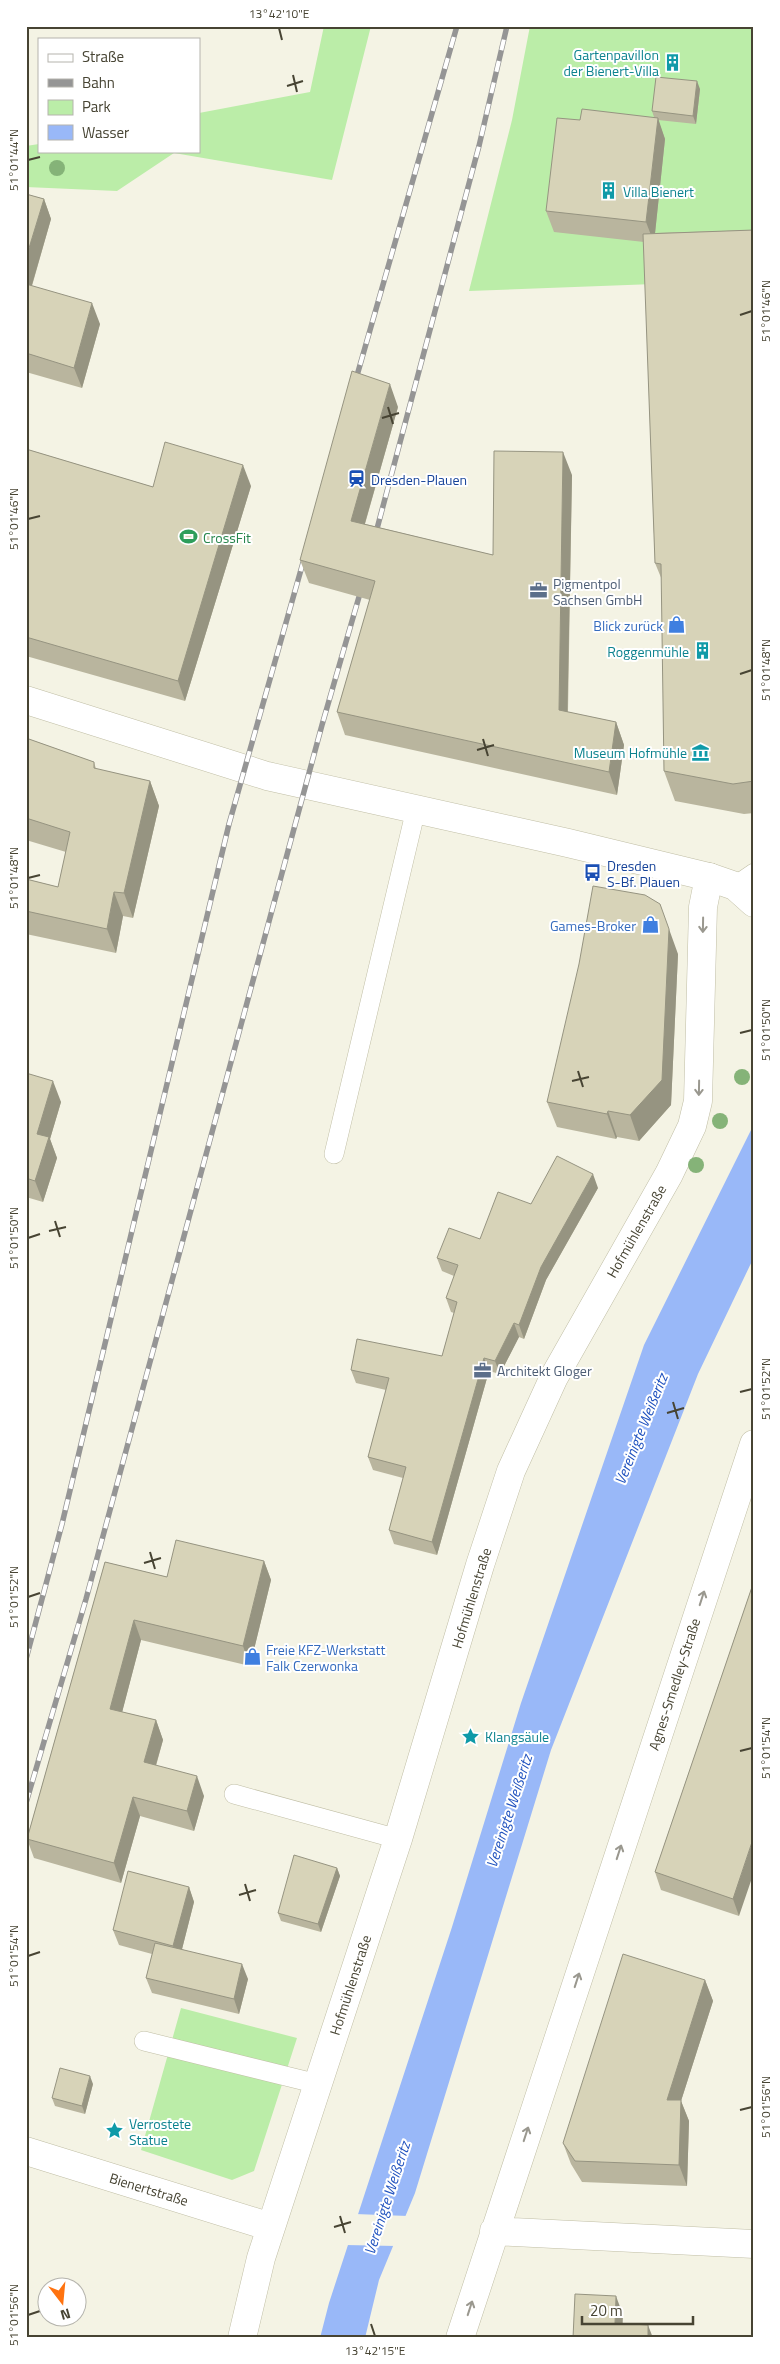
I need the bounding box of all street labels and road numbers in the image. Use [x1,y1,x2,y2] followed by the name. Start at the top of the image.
[601,1181,671,1281] street label: Hofmühlenstraße
[446,1545,496,1651] street label: Hofmühlenstraße
[643,1615,705,1753] street label: Agnes-Smedley-Straße
[324,1932,376,2038] street label: Hofmühlenstraße
[107,2167,191,2211] street label: Bienertstraße

